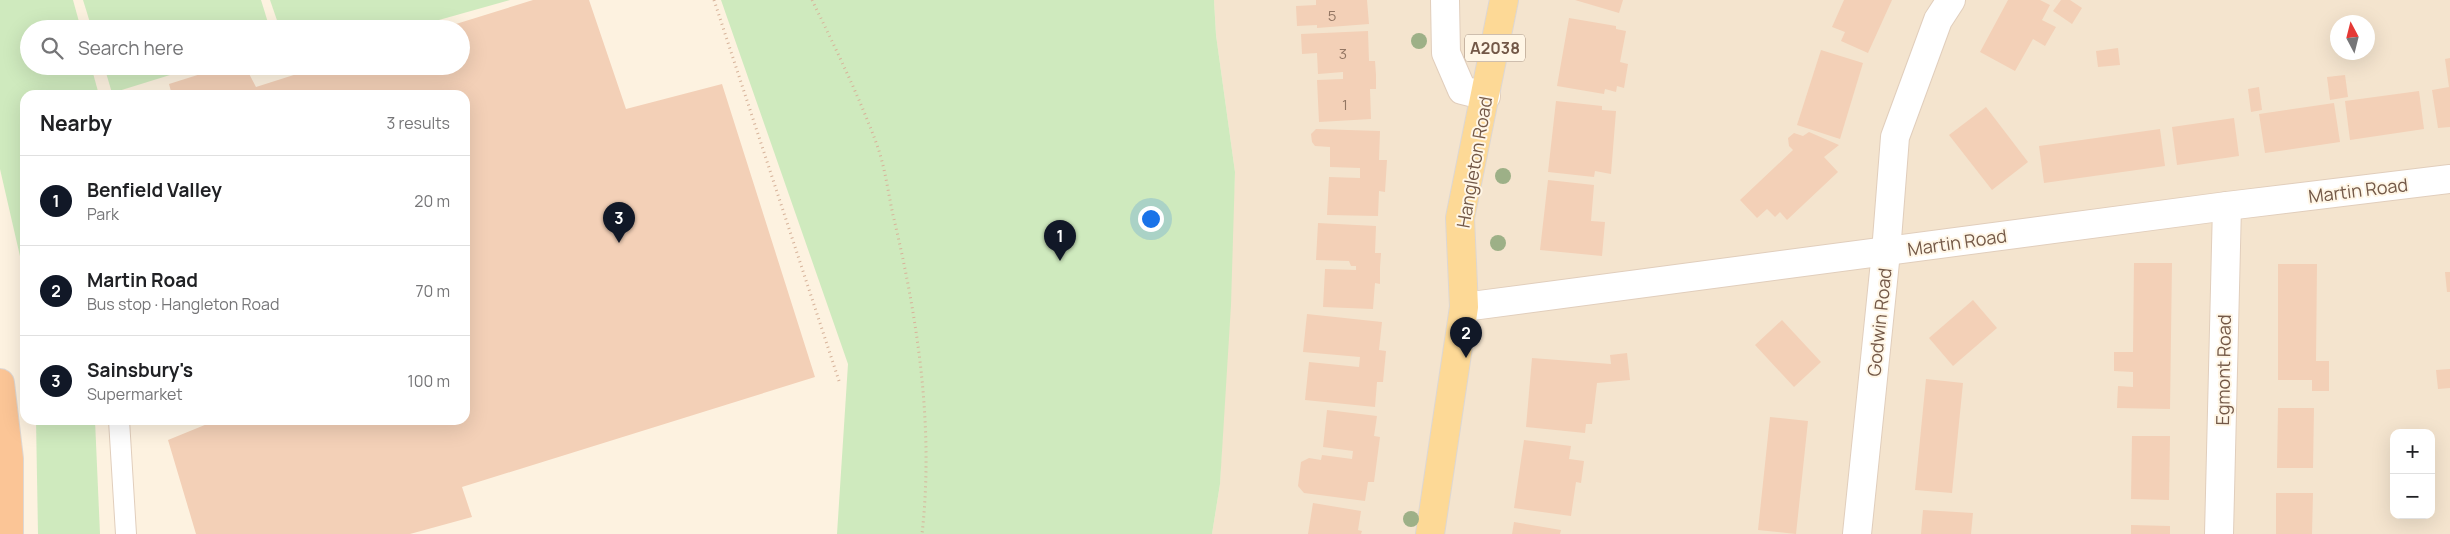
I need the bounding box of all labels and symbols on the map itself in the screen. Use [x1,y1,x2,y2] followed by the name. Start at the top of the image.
[1328,5,1336,26] house number: 5
[2330,15,2375,60] north arrow
[1465,34,1525,62] road number: A2038
[1339,43,1347,64] house number: 3
[1342,94,1348,115] house number: 1
[1451,95,1497,229] street label: Hangleton Road
[2307,172,2409,208] street label: Martin Road
[603,202,635,243] pin: 3
[1138,206,1164,232] your location
[1044,220,1076,261] pin: 1
[1906,223,2008,261] street label: Martin Road
[1861,267,1897,377] street label: Godwin Road
[2210,314,2236,426] street label: Egmont Road
[1450,317,1482,358] pin: 2

